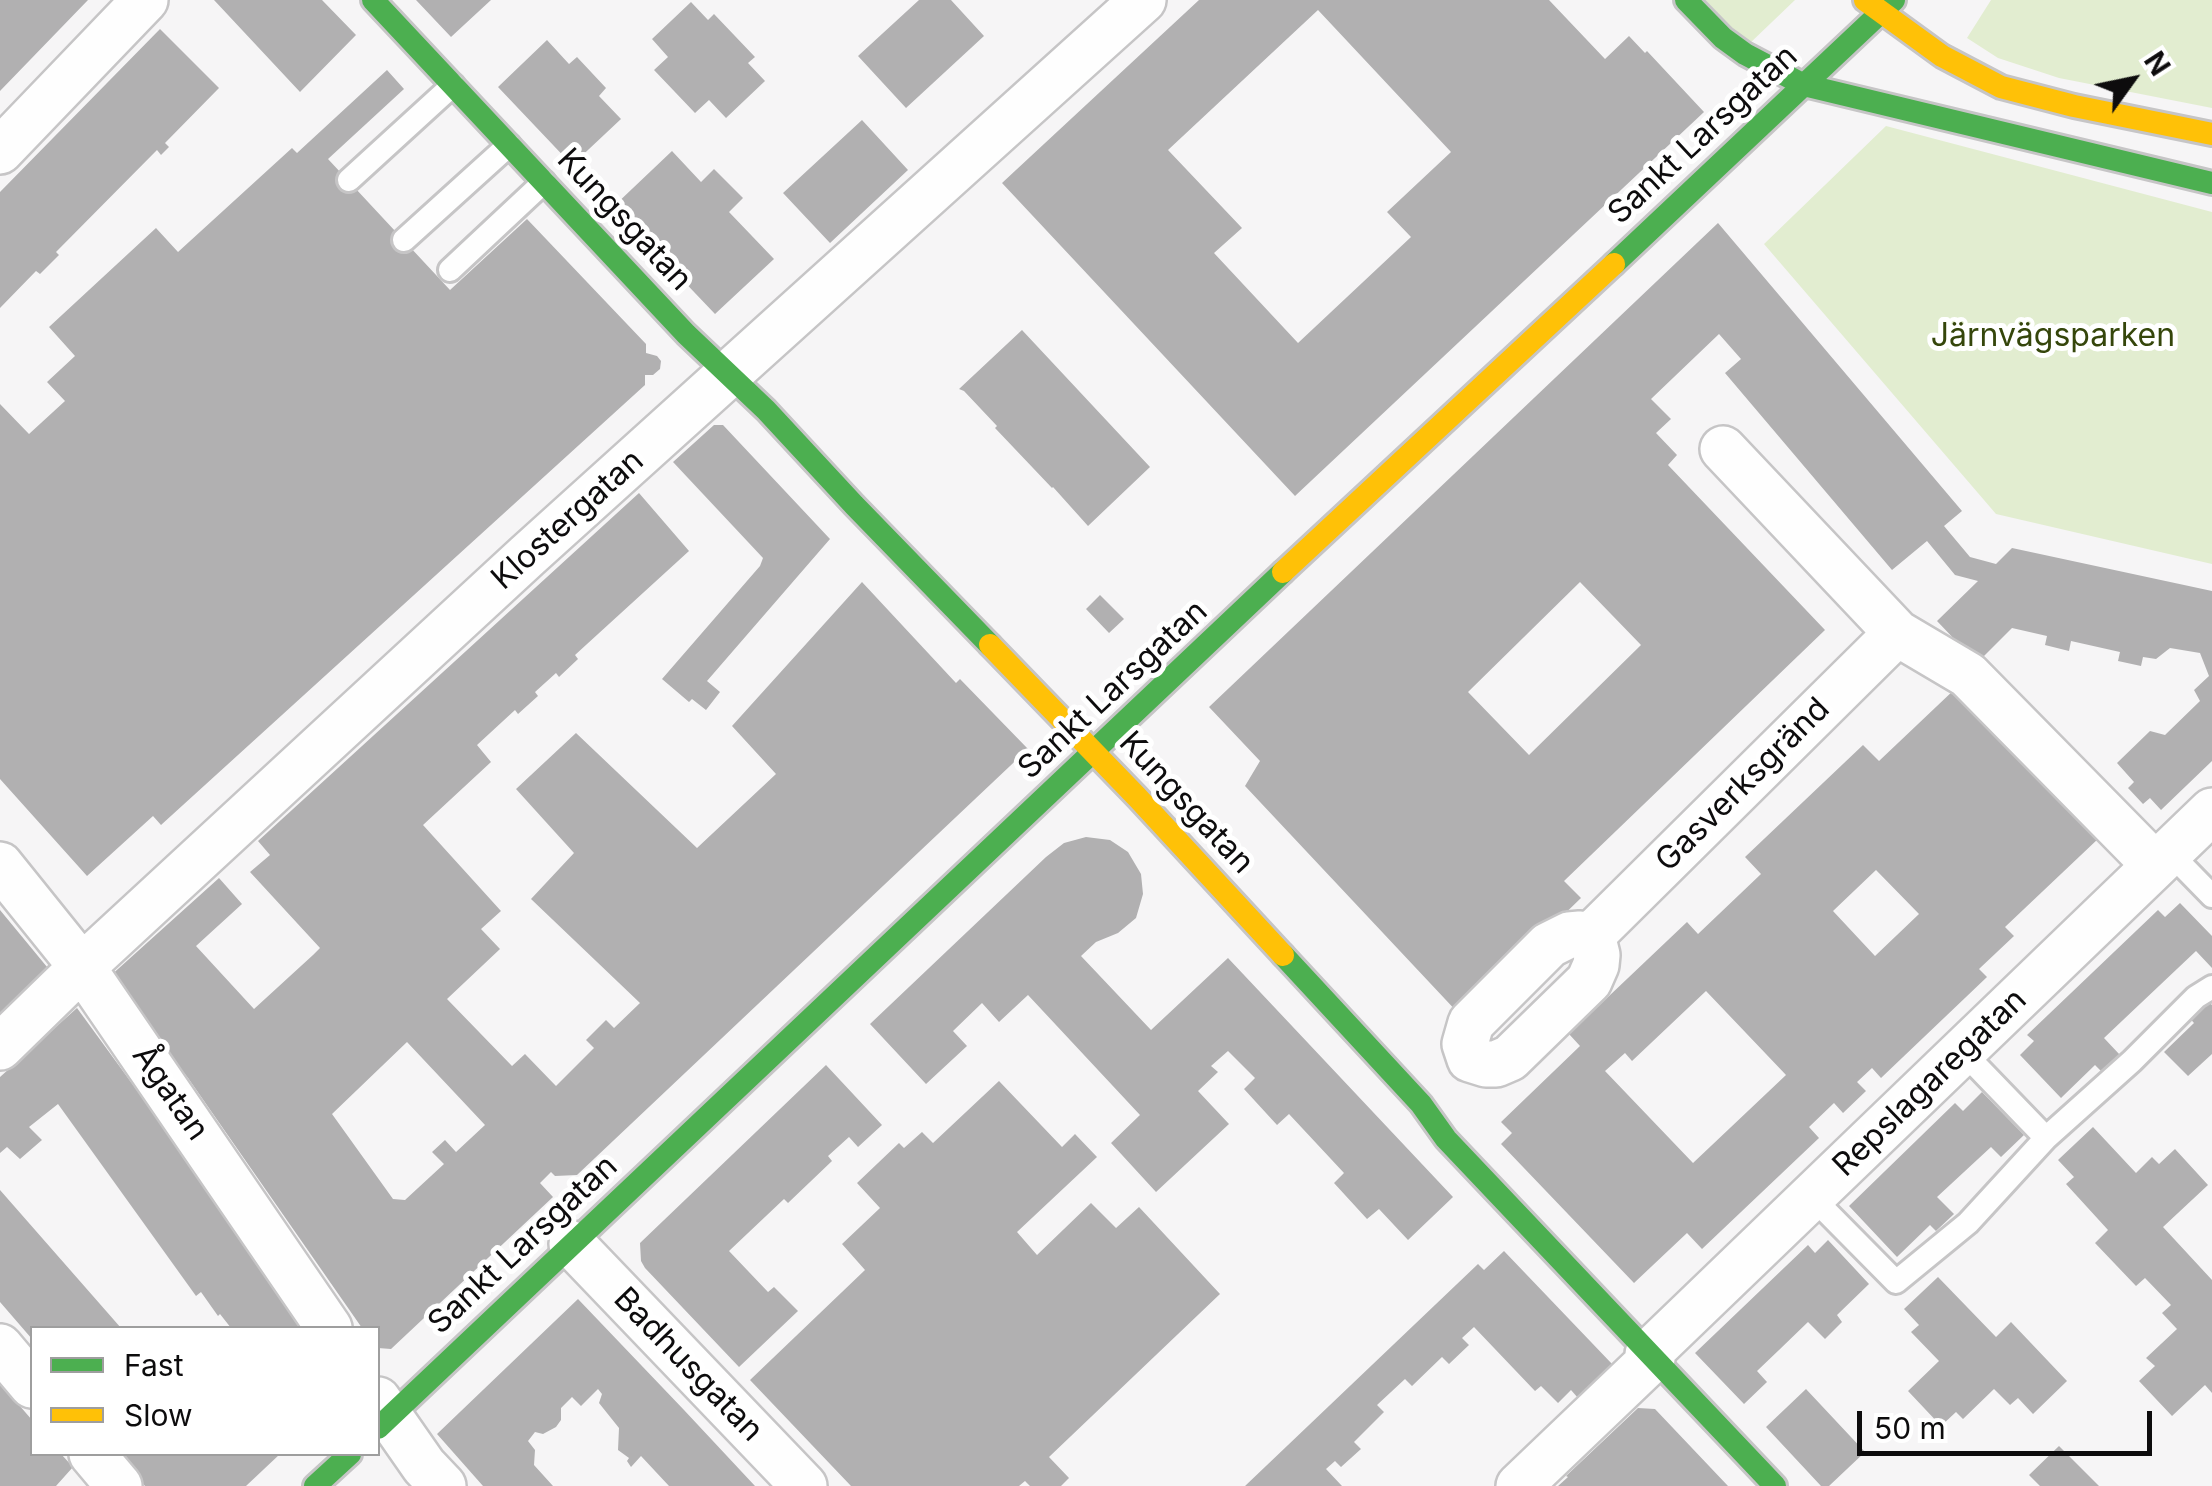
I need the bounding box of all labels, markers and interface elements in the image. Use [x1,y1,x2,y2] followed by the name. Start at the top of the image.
[2082,30,2182,130] north arrow
[1600,38,1806,232] street label: Sankt Larsgatan
[2137,45,2177,82] text: N
[549,141,699,299] street label: Kungsgatan
[1931,317,2175,355] park label: Järnvägsparken
[484,442,652,598] street label: Klostergatan
[1010,593,1216,787] street label: Sankt Larsgatan
[1648,690,1838,880] street label: Gasverksgränd
[1111,724,1261,882] street label: Kungsgatan
[1825,981,2035,1185] street label: Repslagaregatan
[124,1038,216,1148] street label: Ågatan
[420,1148,626,1342] street label: Sankt Larsgatan
[605,1280,771,1450] street label: Badhusgatan
[30,1326,380,1456] legend
[124,1347,183,1383] text: Fast
[1862,1391,2157,1453] scale bar
[124,1397,193,1433] text: Slow
[1874,1410,1946,1446] text: 50 m

